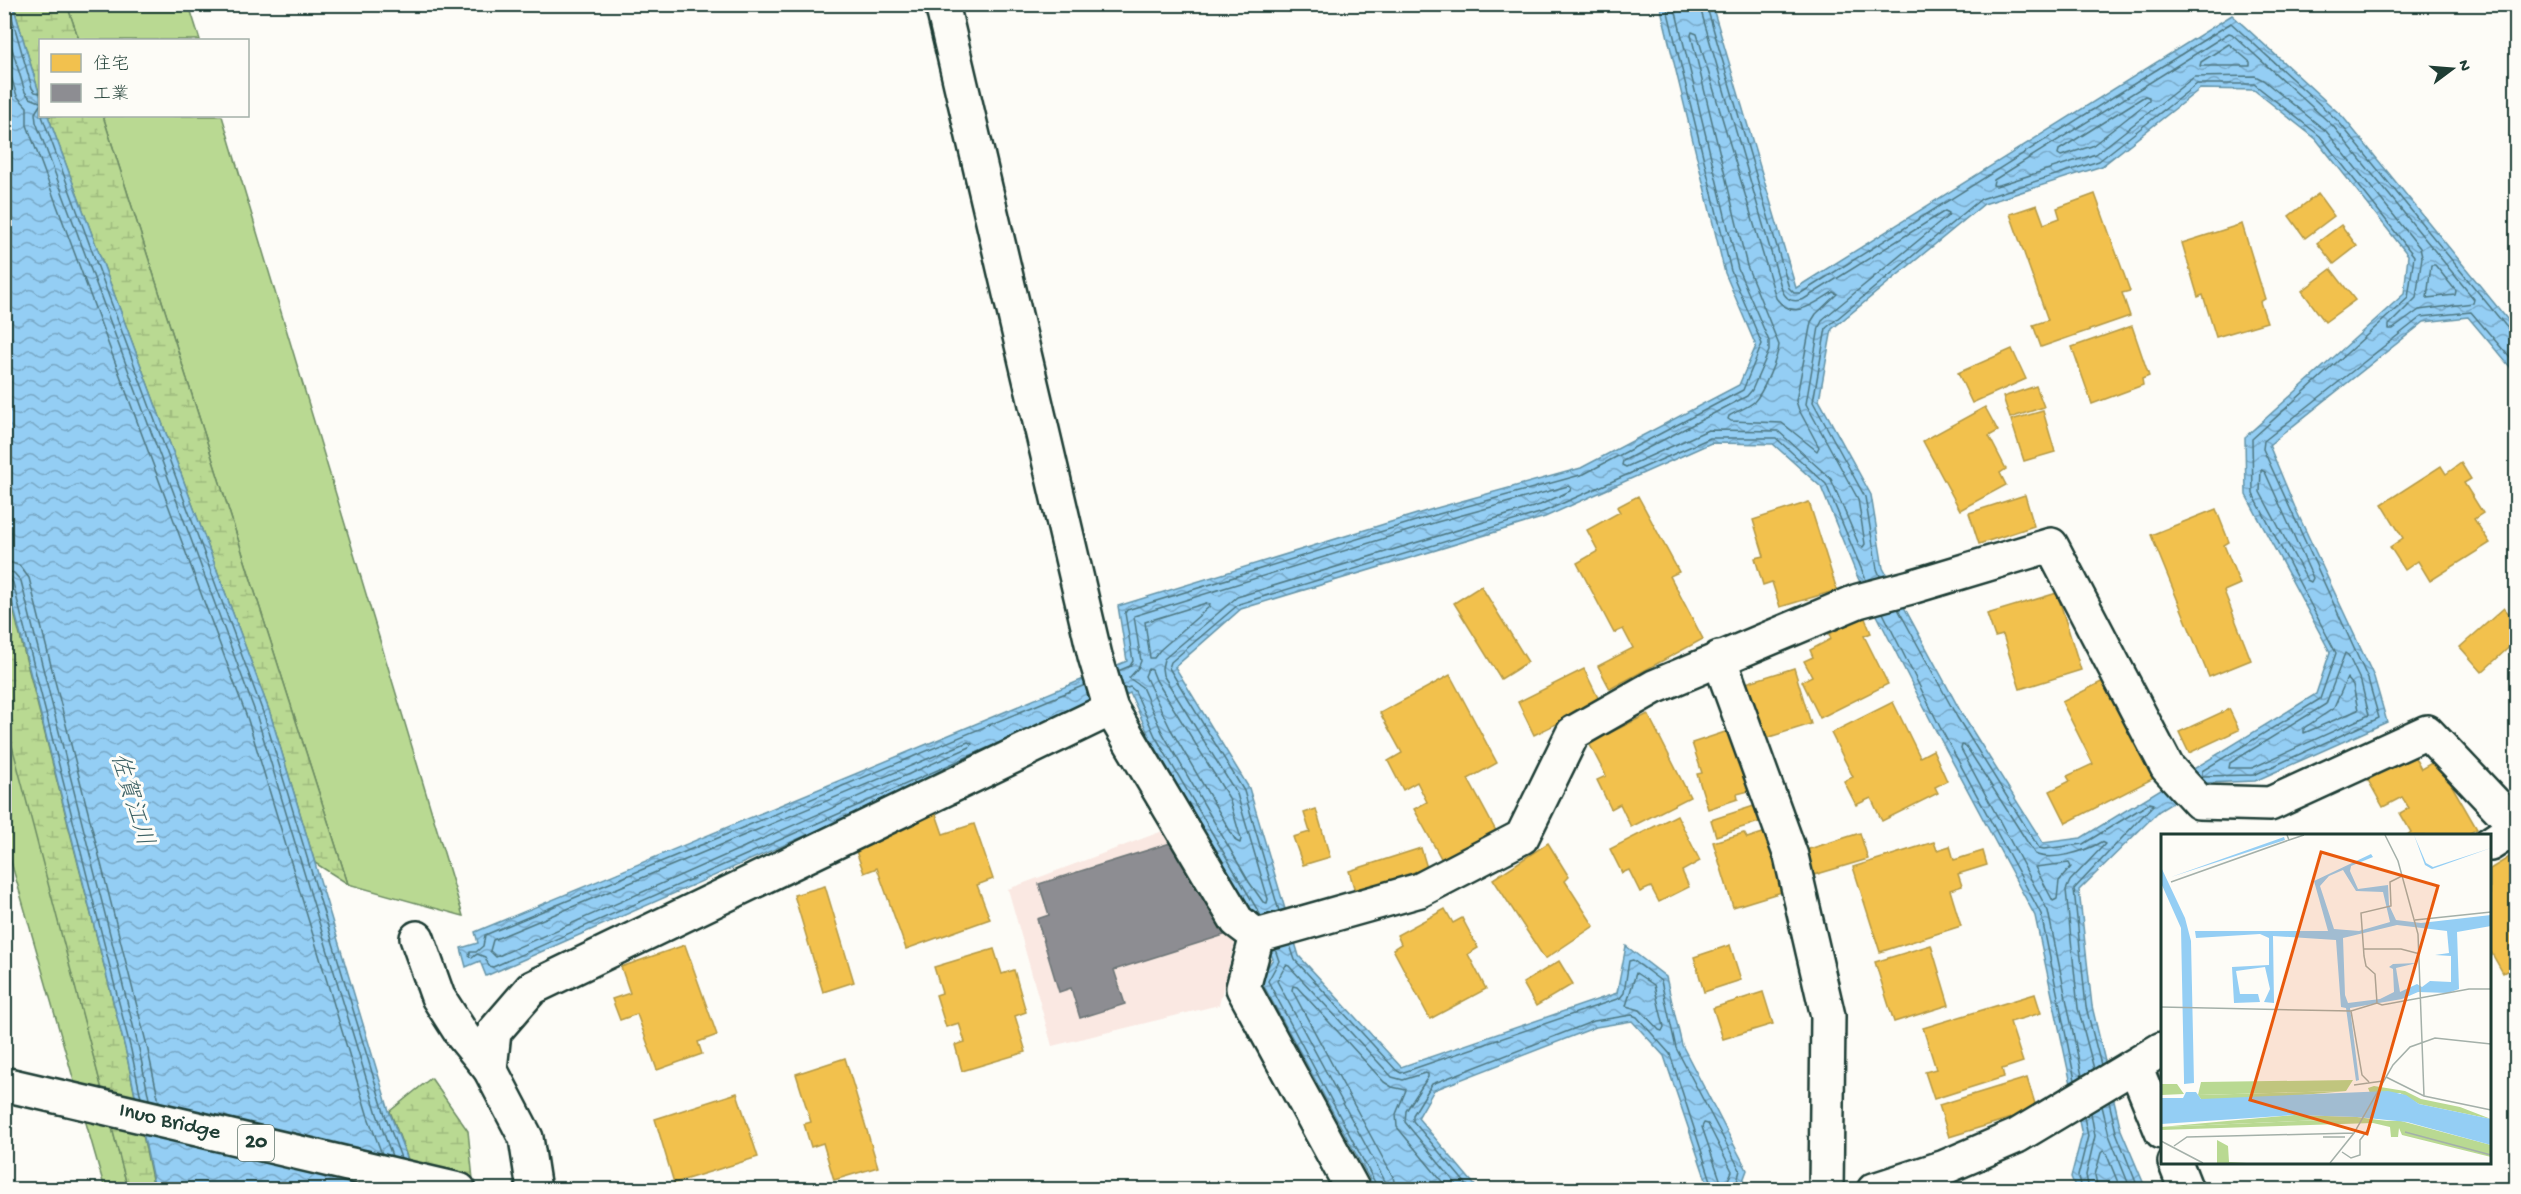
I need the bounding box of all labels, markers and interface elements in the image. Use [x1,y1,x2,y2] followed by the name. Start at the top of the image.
[39,39,249,117] legend
[2422,39,2482,99] north arrow
[93,54,129,76] text: 住宅
[2452,58,2474,74] text: N
[93,84,129,106] text: 工業
[102,750,159,850] water label: 佐賀江川
[2161,834,2491,1164] inset map
[116,1098,223,1147] street label: Inuo Bridge
[238,1125,274,1161] road number: 20

